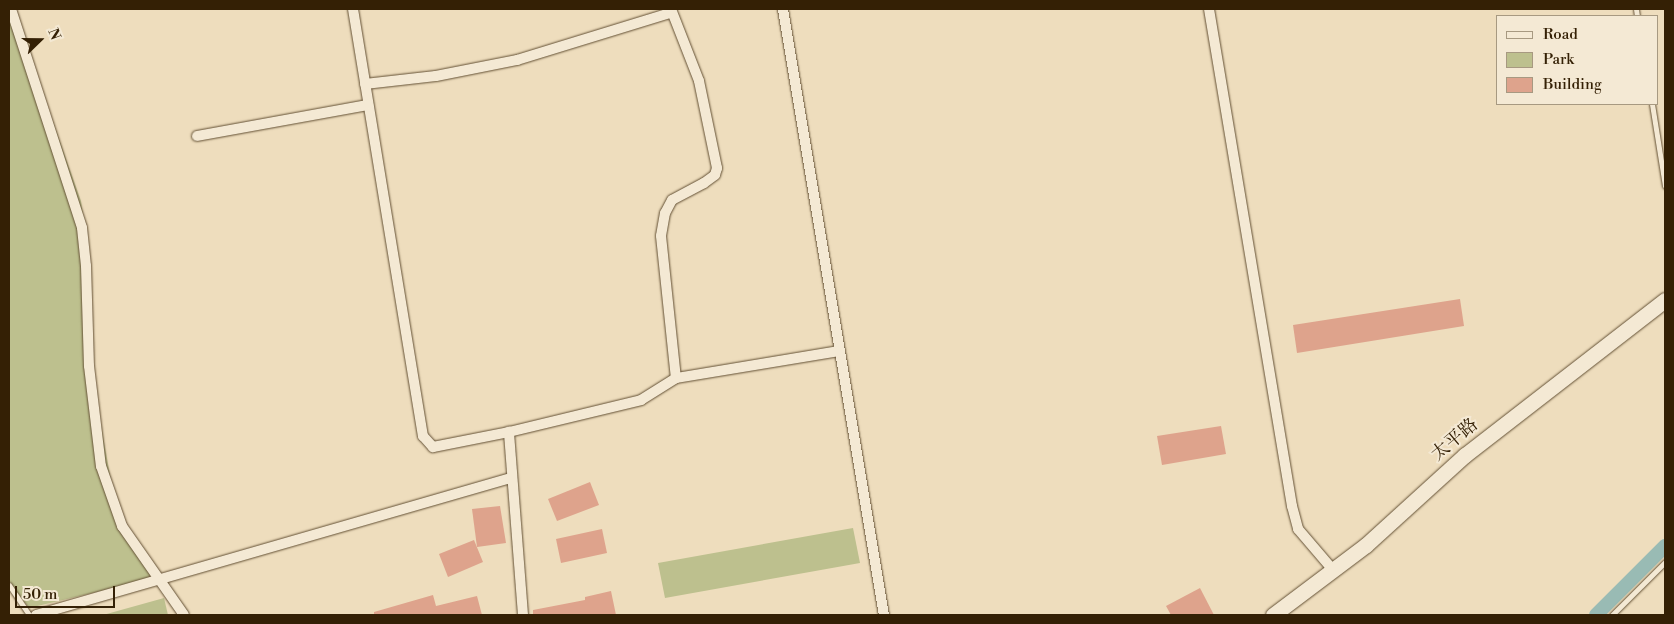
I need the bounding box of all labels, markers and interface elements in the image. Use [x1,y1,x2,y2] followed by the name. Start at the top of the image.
[15,15,65,65] north arrow
[1496,15,1659,105] legend
[1543,25,1578,44] text: Road
[43,26,64,43] text: N
[1543,50,1574,69] text: Park
[1543,75,1602,94] text: Building
[1427,414,1483,466] street label: 太平路
[18,576,118,608] scale bar
[23,585,57,604] text: 50 m

